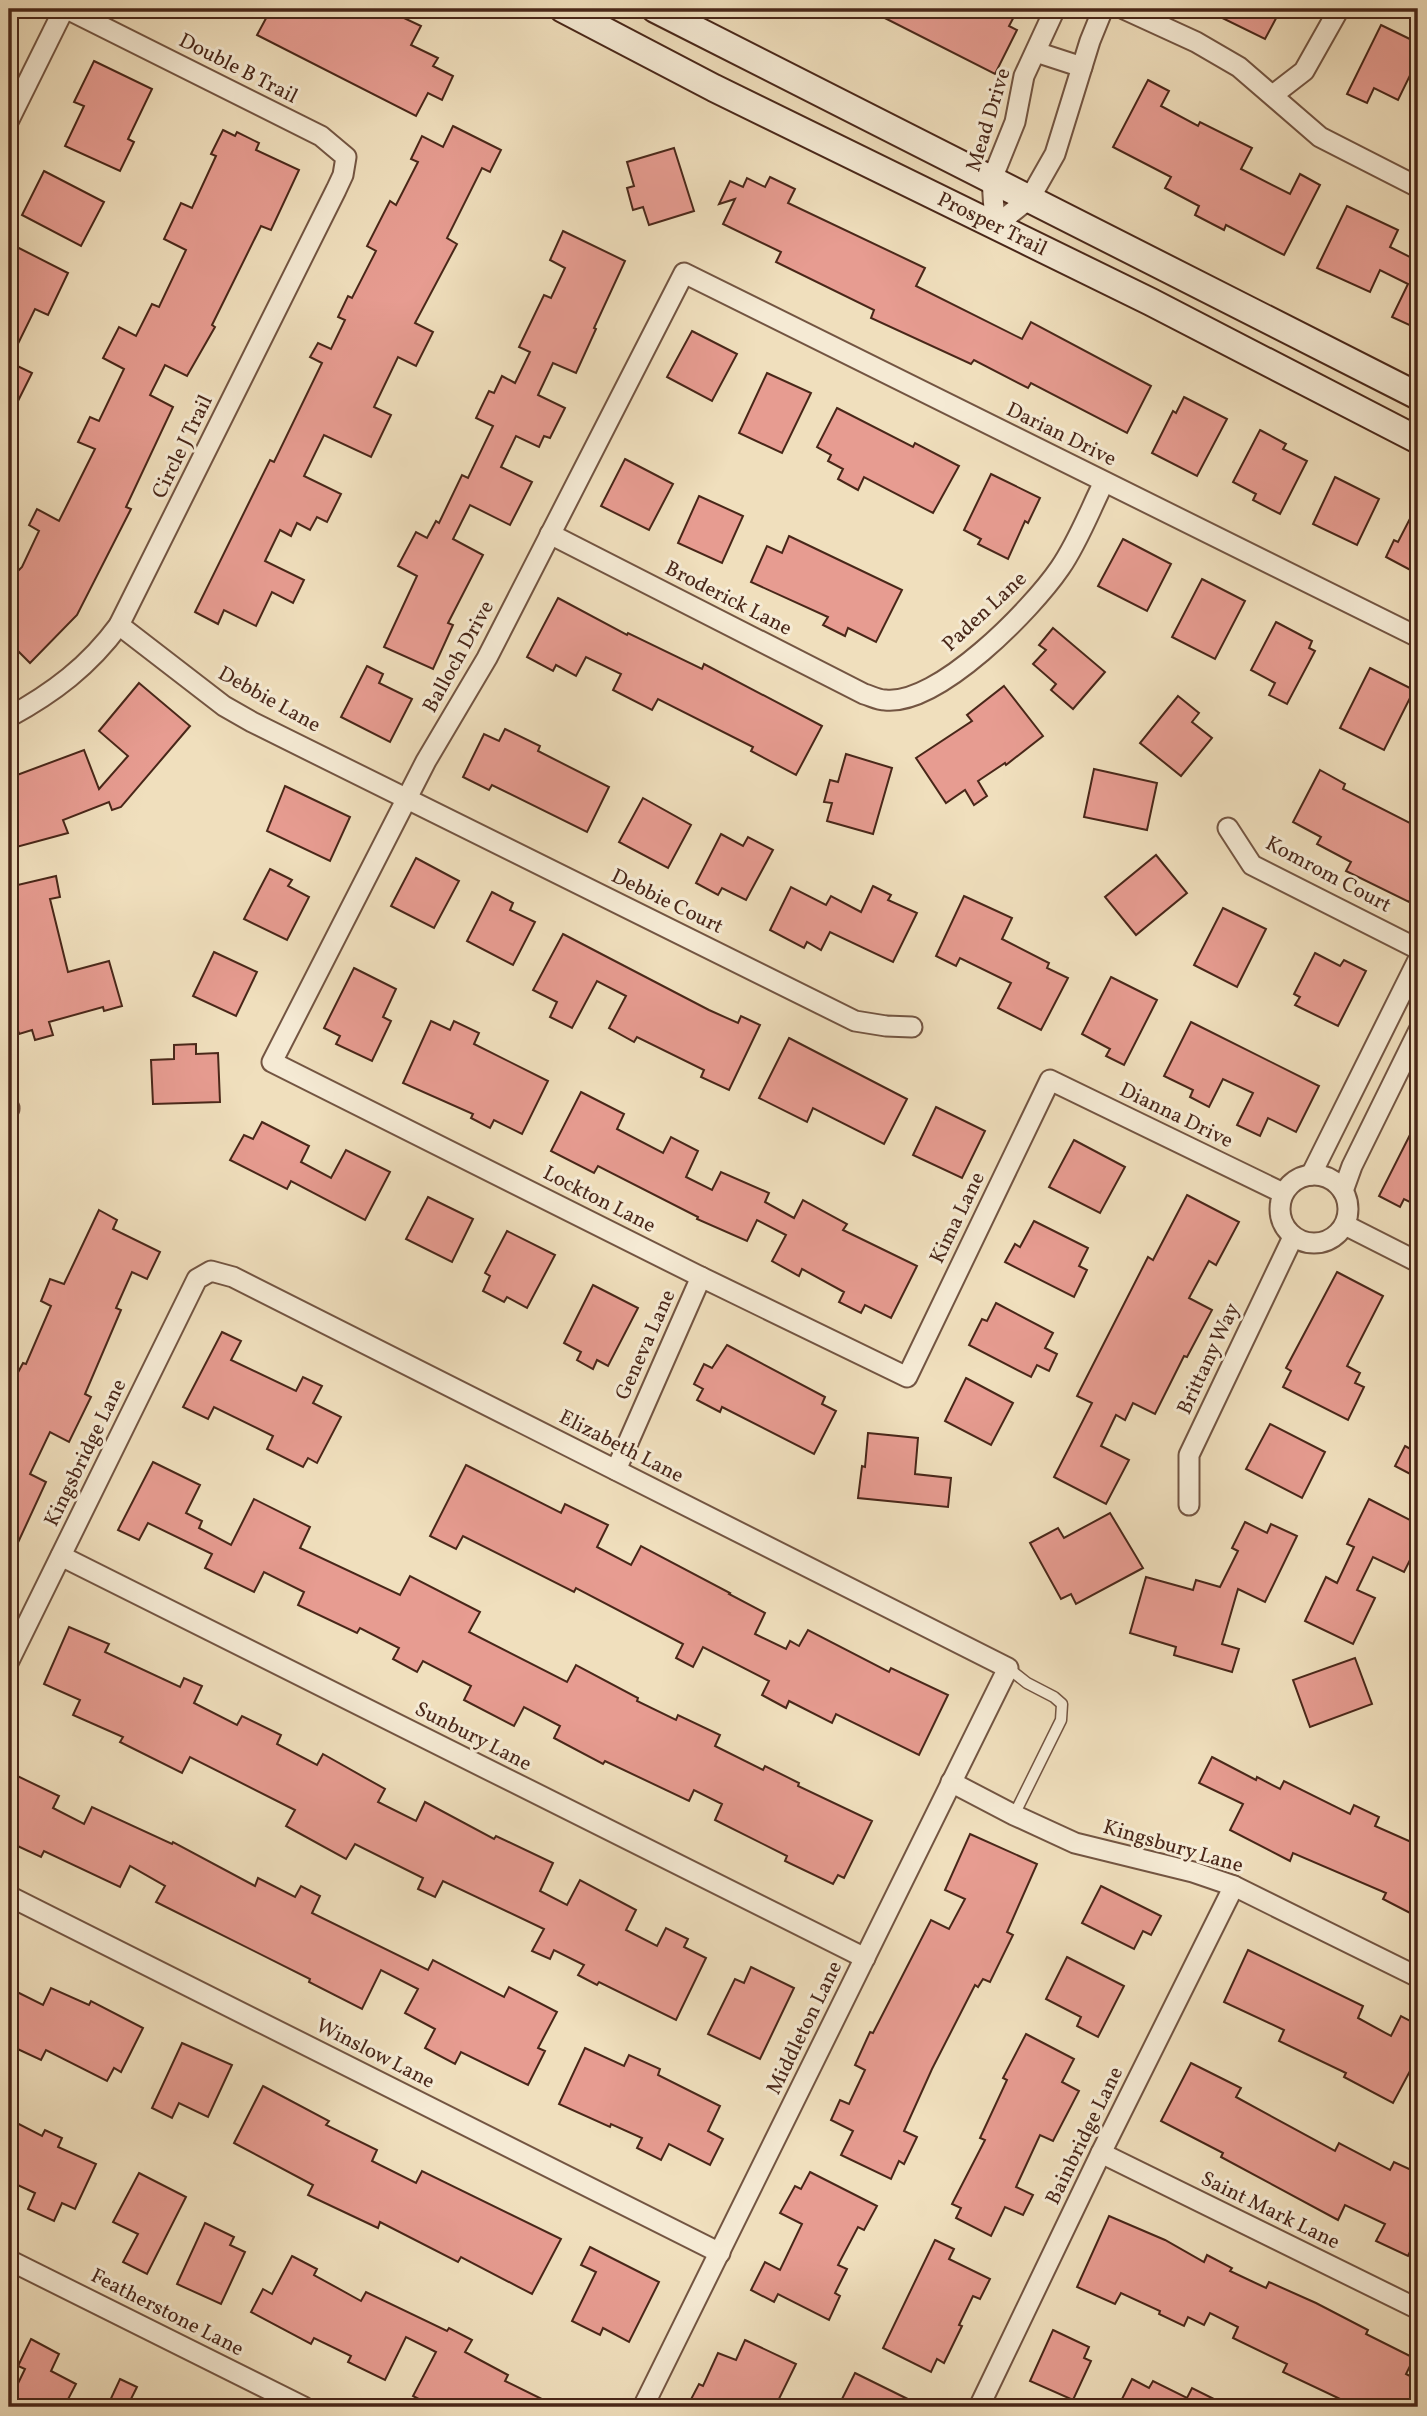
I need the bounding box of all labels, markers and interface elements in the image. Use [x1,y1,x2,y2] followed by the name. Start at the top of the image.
[173,27,303,111] street label: Double B Trail
[960,65,1019,175] street label: Mead Drive
[932,185,1052,263] street label: Prosper Trail
[145,390,221,504] street label: Circle J Trail
[1001,396,1121,474] street label: Darian Drive
[659,554,797,644] street label: Broderick Lane
[936,565,1034,659] street label: Paden Lane
[416,596,502,718] street label: Balloch Drive
[212,660,326,740] street label: Debbie Lane
[1260,830,1396,920] street label: Komrom Court
[606,862,728,942] street label: Debbie Court
[1114,1076,1238,1156] street label: Dianna Drive
[538,1159,660,1241] street label: Lockton Lane
[923,1167,993,1269] street label: Kima Lane
[609,1285,683,1405] street label: Geneva Lane
[1171,1298,1248,1419] street label: Brittany Way
[38,1374,134,1532] street label: Kingsbridge Lane
[554,1403,688,1491] street label: Elizabeth Lane
[410,1695,537,1779] street label: Sunbury Lane
[1100,1813,1247,1881] street label: Kingsbury Lane
[760,1956,850,2100] street label: Middleton Lane
[310,2012,440,2096] street label: Winslow Lane
[1039,2062,1131,2210] street label: Bainbridge Lane
[1195,2165,1345,2257] street label: Saint Mark Lane
[85,2262,249,2364] street label: Featherstone Lane

